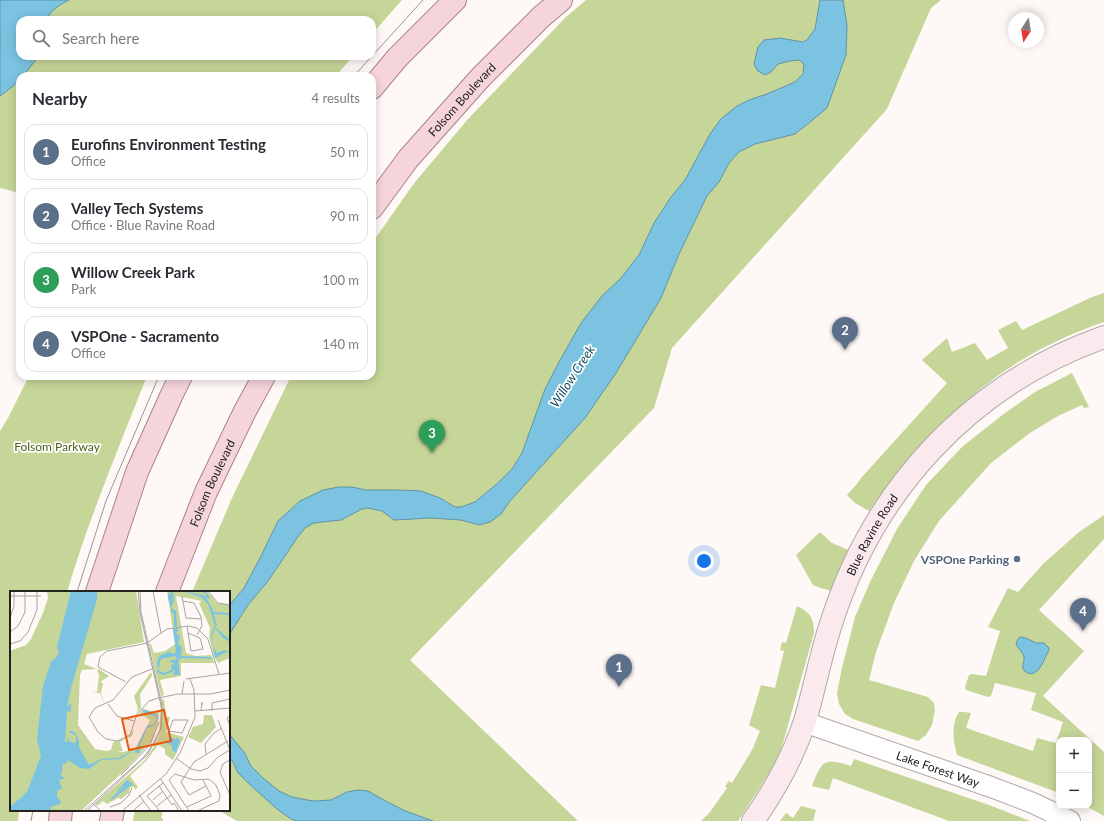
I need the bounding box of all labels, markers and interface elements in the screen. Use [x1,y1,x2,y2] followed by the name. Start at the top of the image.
[1008,12,1044,48] north arrow
[16,16,376,60] search box
[30,27,52,49] icon: search
[62,29,139,47] text: Search here
[424,59,499,139] street label: Folsom Boulevard
[32,88,87,109] text: Nearby
[312,90,360,106] text: 4 results
[71,135,266,153] text: Eurofins Environment Testing
[42,144,50,160] text: 1
[330,144,359,160] text: 50 m
[71,153,106,169] text: Office
[71,199,203,217] text: Valley Tech Systems
[42,208,50,224] text: 2
[330,208,359,224] text: 90 m
[71,217,215,233] text: Office · Blue Ravine Road
[71,263,195,281] text: Willow Creek Park
[42,272,50,288] text: 3
[322,272,359,288] text: 100 m
[71,281,96,297] text: Park
[832,317,858,350] pin: 2
[71,327,219,345] text: VSPOne - Sacramento
[42,336,50,352] text: 4
[322,336,359,352] text: 140 m
[546,341,598,410] water label: Willow Creek
[71,345,106,361] text: Office
[419,420,445,453] pin: 3
[186,437,238,529] street label: Folsom Boulevard
[14,439,101,454] park label: Folsom Parkway
[843,491,901,578] street label: Blue Ravine Road
[694,551,714,571] your location
[920,552,1010,567] place label: VSPOne Parking
[1012,554,1022,564] marker: VSPOne Parking
[10,591,230,811] inset map
[1070,598,1096,631] pin: 4
[606,654,632,687] pin: 1
[1056,737,1092,809] map controls
[1056,737,1092,773] button: +
[895,747,982,790] street label: Lake Forest Way
[1056,773,1092,809] button: −

